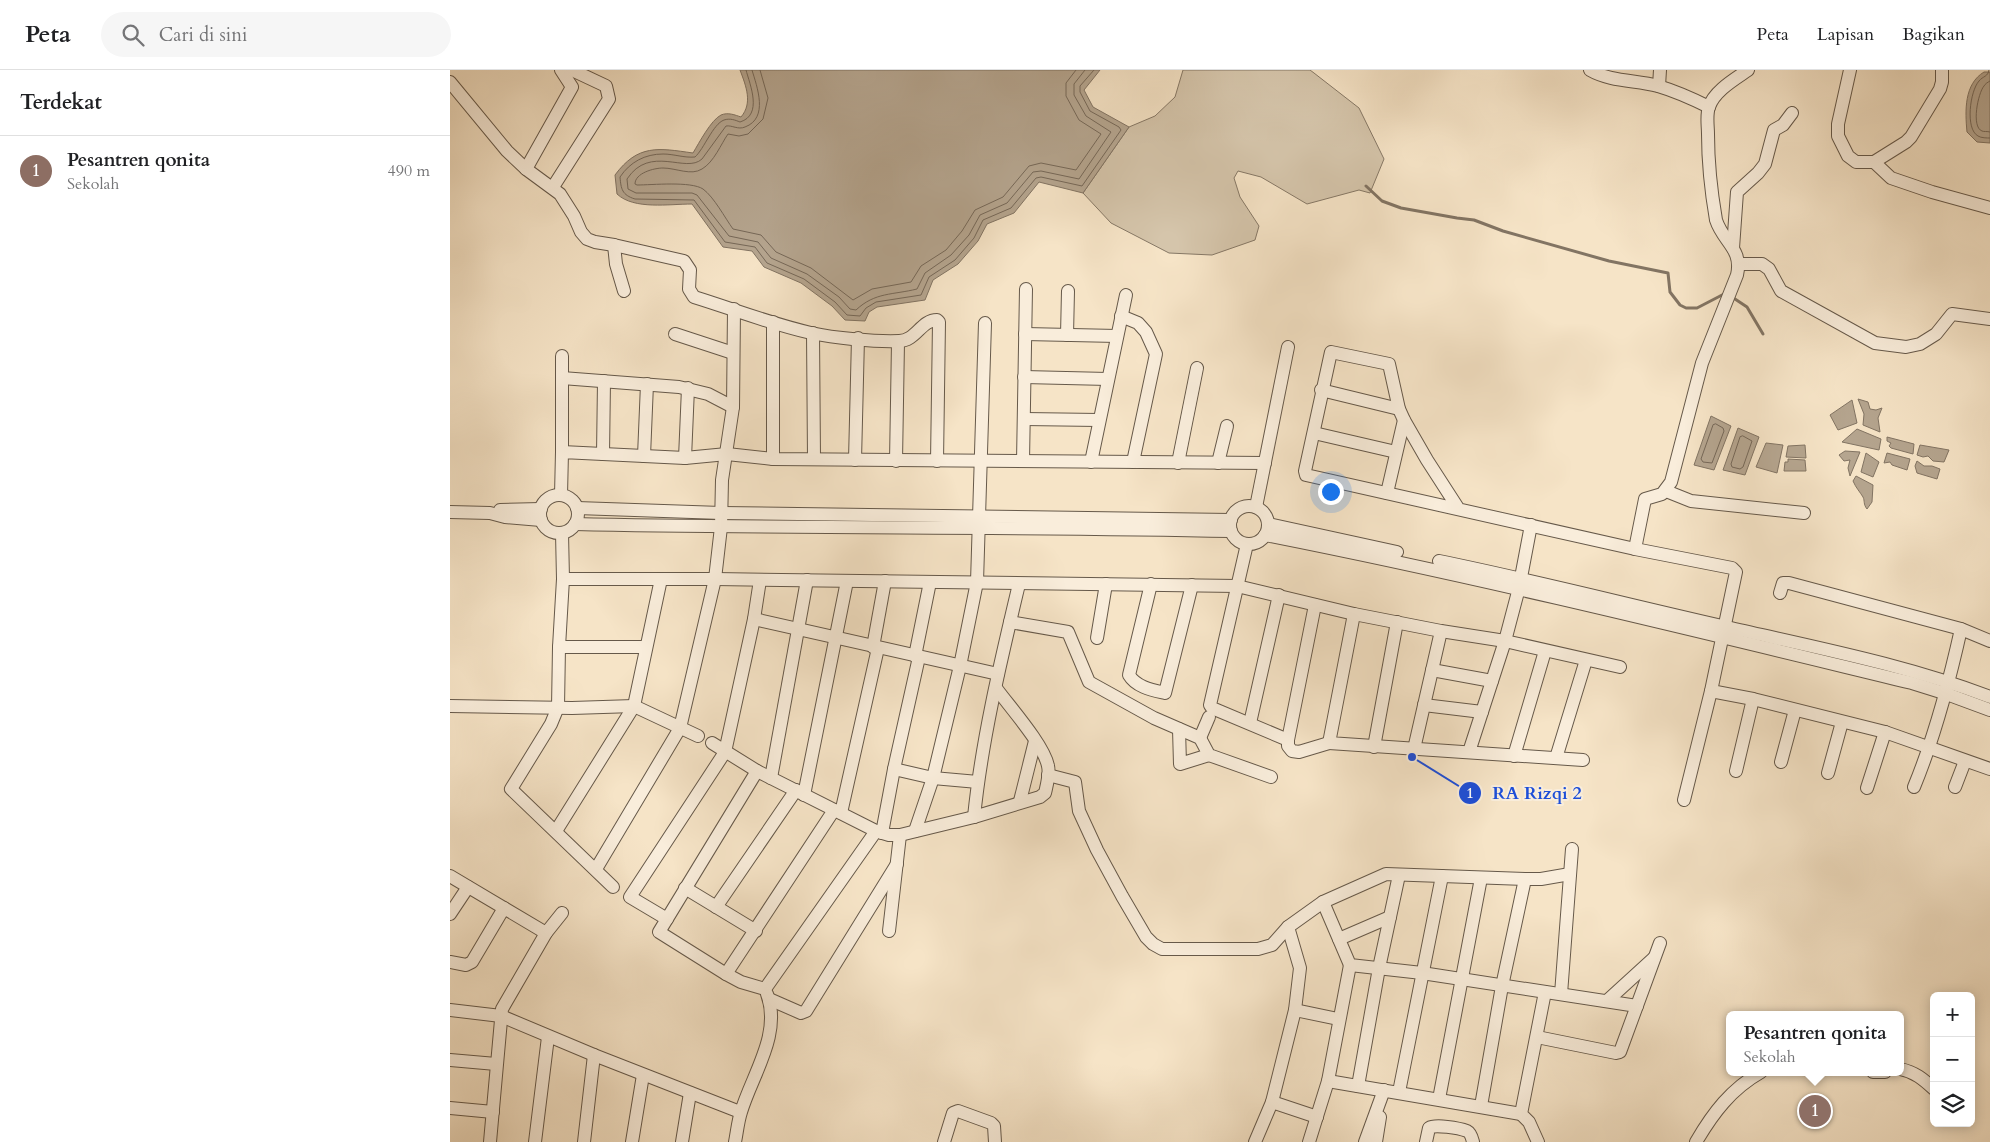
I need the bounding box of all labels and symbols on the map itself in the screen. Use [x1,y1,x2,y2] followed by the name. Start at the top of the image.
[1318,479,1344,505] your location
[1458,776,1592,809] callout: RA Rizqi 2
[1492,781,1582,806] text: RA Rizqi 2
[1466,783,1474,803] text: 1
[1799,1092,1831,1130] pin: 1

